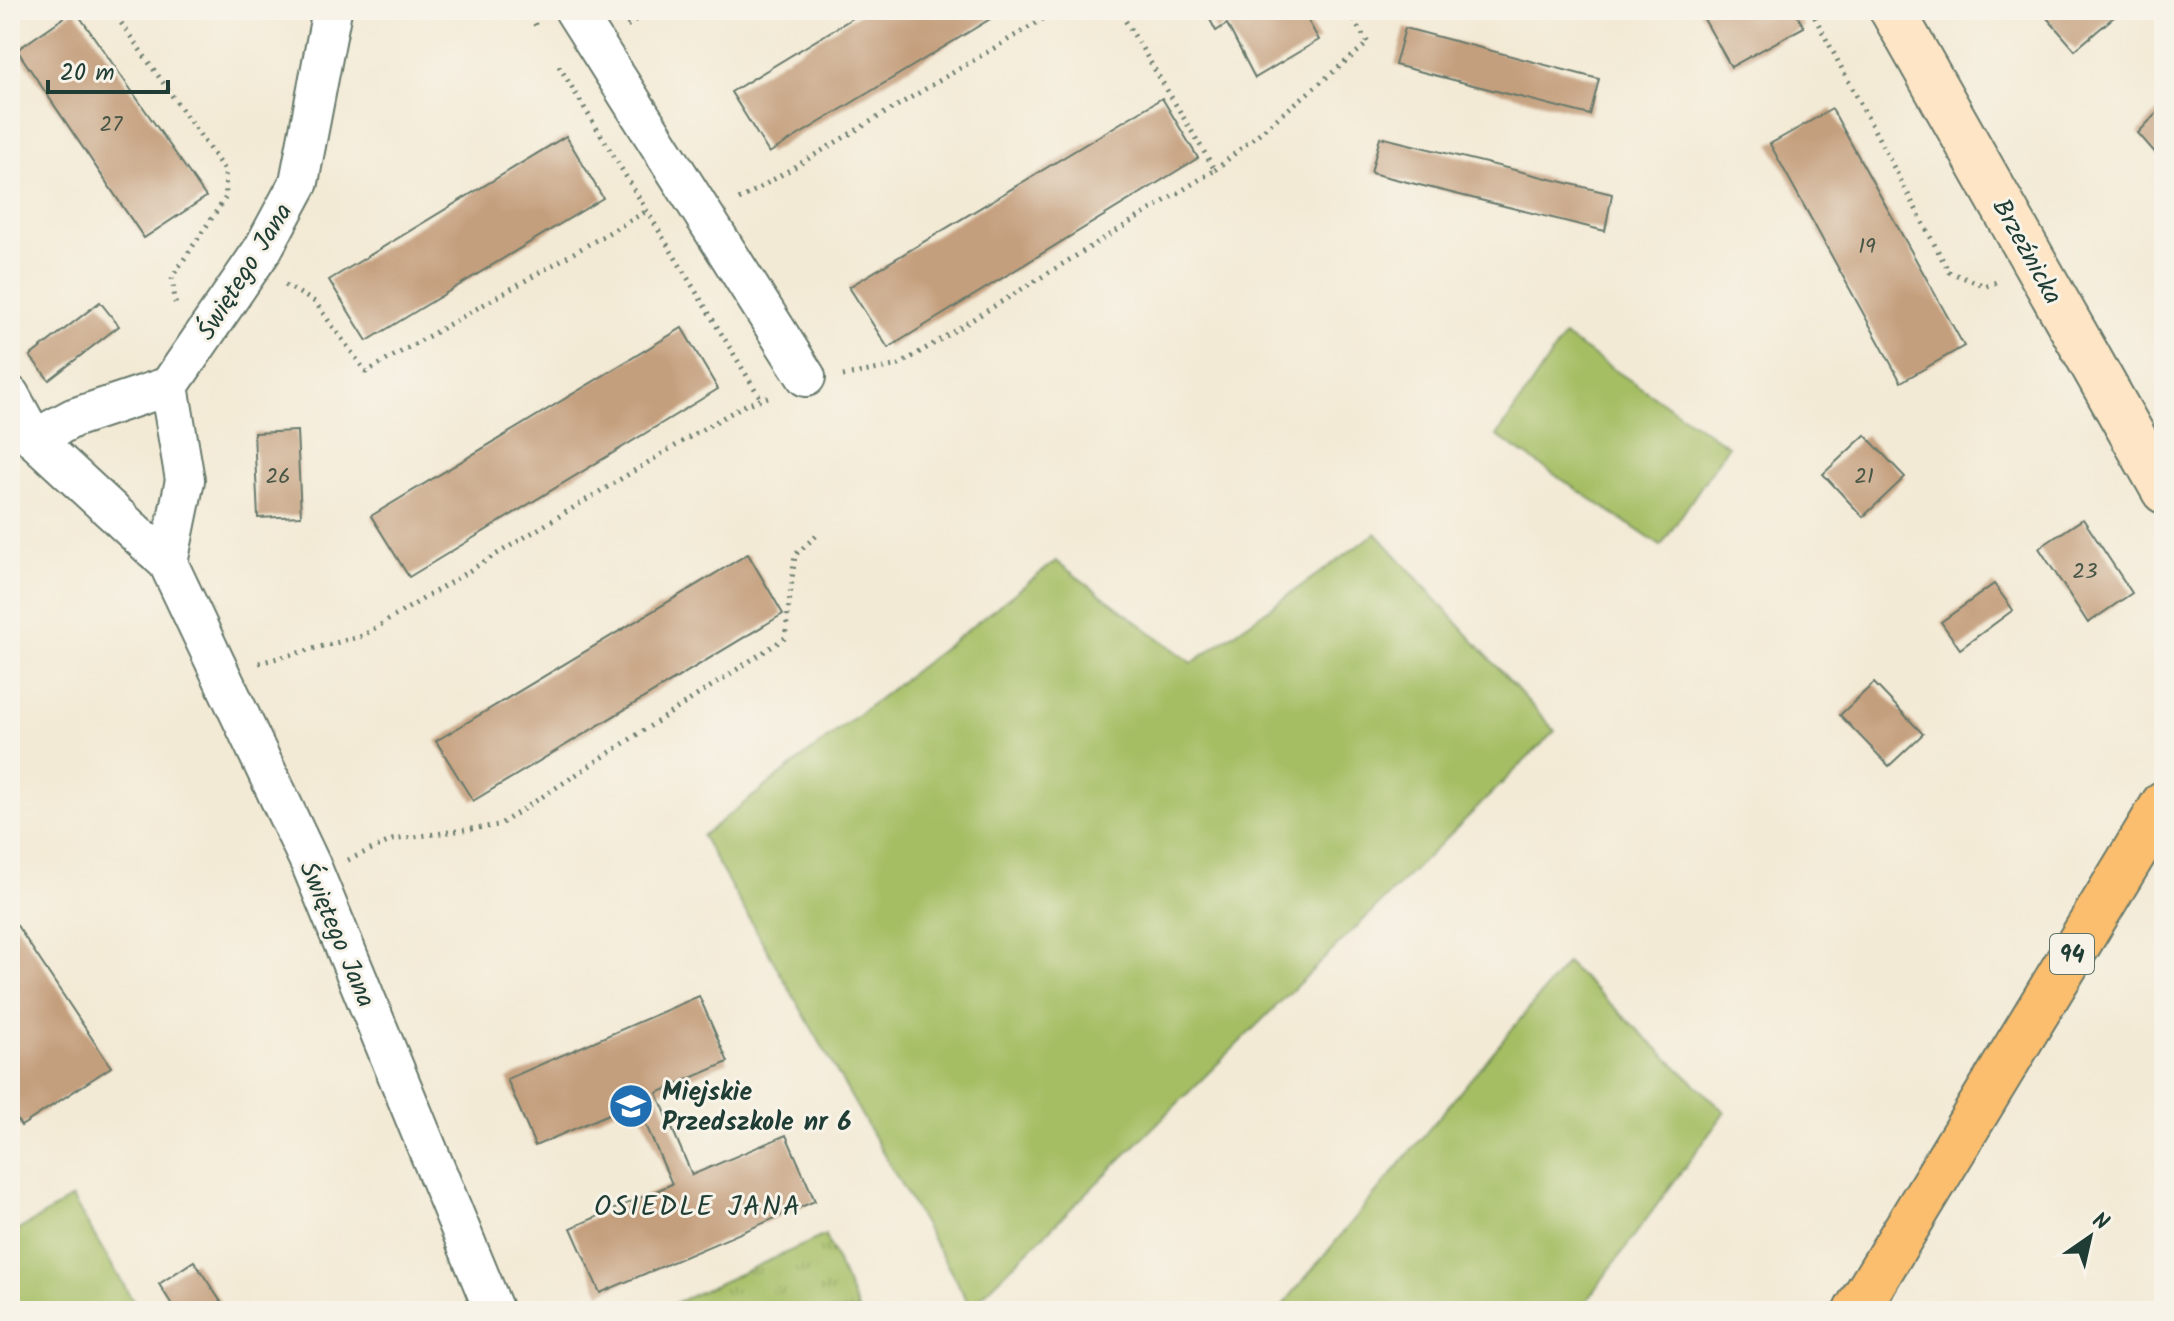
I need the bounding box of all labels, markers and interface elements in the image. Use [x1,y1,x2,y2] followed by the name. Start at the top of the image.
[48,44,168,94] scale bar
[60,54,115,93] text: 20 m
[100,108,123,143] house number: 27
[1980,191,2073,313] street label: Brzeźnicka
[187,195,305,349] street label: Świętego Jana
[1858,230,1876,265] house number: 19
[265,460,291,495] house number: 26
[1854,460,1874,495] house number: 21
[2072,555,2098,590] house number: 23
[286,855,386,1015] street label: Świętego Jana
[2050,934,2094,974] road number: 94
[662,1072,852,1144] place label: Miejskie Przedszkole nr 6
[607,1082,655,1130] school or university icon: Miejskie Przedszkole nr 6
[594,1185,802,1230] district label: OSIEDLE JANA
[2050,1197,2130,1277] north arrow
[2084,1204,2115,1241] text: N

